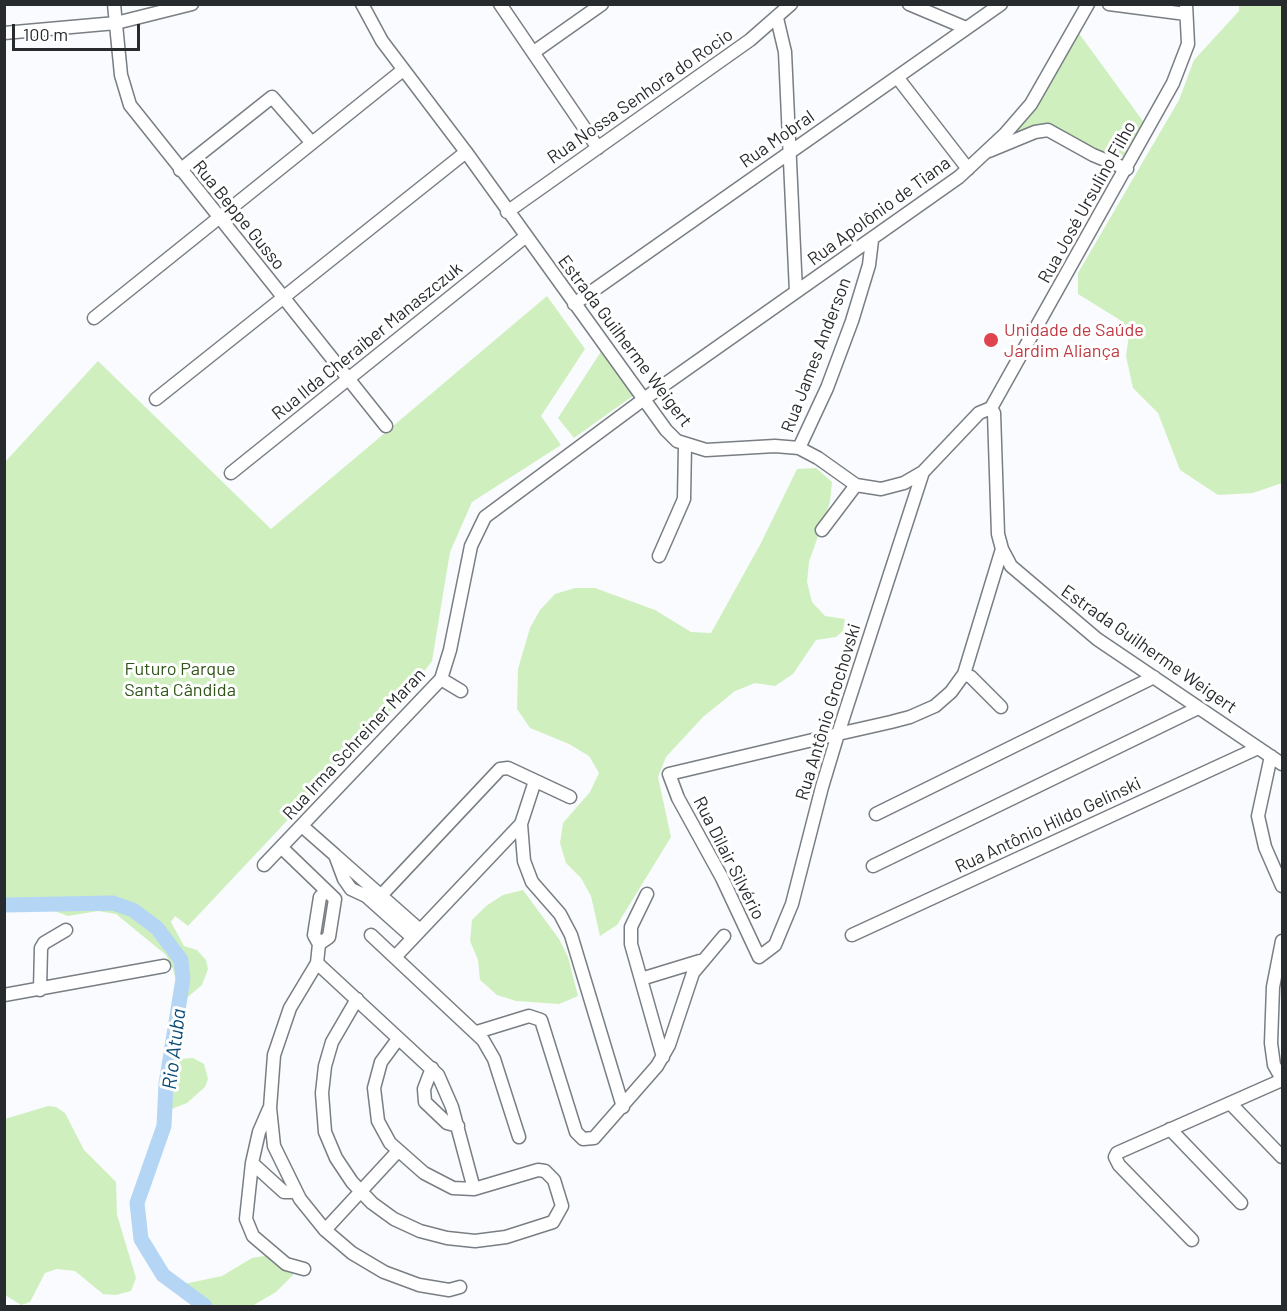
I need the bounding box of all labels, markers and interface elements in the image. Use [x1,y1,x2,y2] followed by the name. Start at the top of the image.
[15,12,142,50] scale bar
[23,23,68,45] text: 100 m
[543,24,737,168] street label: Rua Nossa Senhora do Rocio
[736,106,818,172] street label: Rua Mobral
[1033,117,1141,287] street label: Rua José Ursulino Filho
[803,152,955,270] street label: Rua Apolônio de Tiana
[188,156,290,274] street label: Rua Beppe Gusso
[553,251,697,431] street label: Estrada Guilherme Weigert
[268,258,466,424] street label: Rua Ilda Cheraiber Manaszczuk
[777,275,855,435] street label: Rua James Anderson
[1004,319,1144,362] place label: Unidade de Saúde Jardim Aliança
[982,331,1000,349] marker: Unidade de Saúde Jardim Aliança
[1057,580,1241,718] street label: Estrada Guilherme Weigert
[791,621,865,803] street label: Rua Antônio Grochovski
[124,658,236,700] park label: Futuro Parque Santa Cândida
[278,664,430,824] street label: Rua Irma Schreiner Maran
[952,772,1144,878] street label: Rua Antônio Hildo Gelinski
[689,793,769,923] street label: Rua Dilair Silvério
[157,1007,191,1091] water label: Rio Atuba

